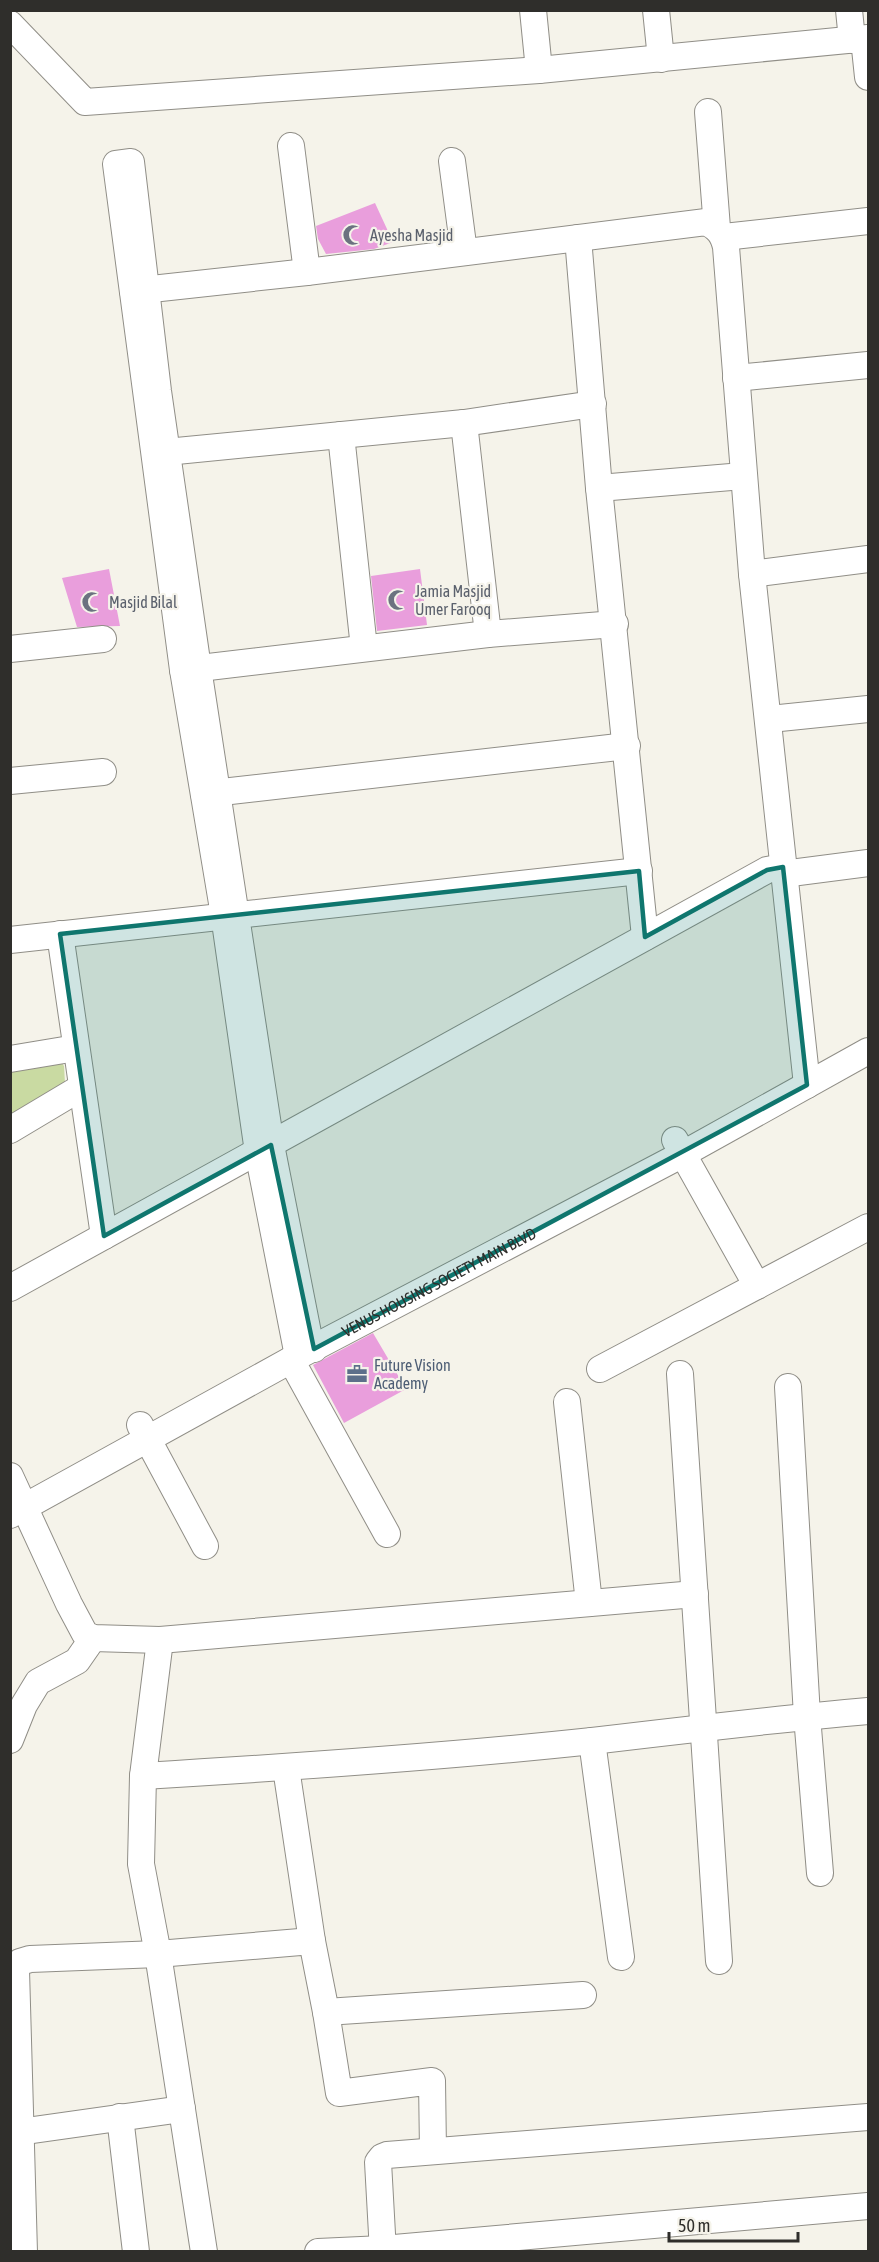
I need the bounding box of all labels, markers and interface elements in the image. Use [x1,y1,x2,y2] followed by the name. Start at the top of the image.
[341,223,365,247] mosque icon: Ayesha Masjid
[370,226,453,245] place label: Ayesha Masjid
[415,582,491,619] place label: Jamia Masjid Umer Farooq
[386,588,410,612] mosque icon: Jamia Masjid Umer Farooq
[80,590,104,614] mosque icon: Masjid Bilal
[109,593,178,612] place label: Masjid Bilal
[339,1224,539,1340] street label: VENUS HOUSING SOCIETY MAIN BLVD
[374,1356,451,1393] place label: Future Vision Academy
[345,1362,369,1386] office icon: Future Vision Academy
[669,2205,798,2243] scale bar
[678,2215,710,2236] text: 50 m

